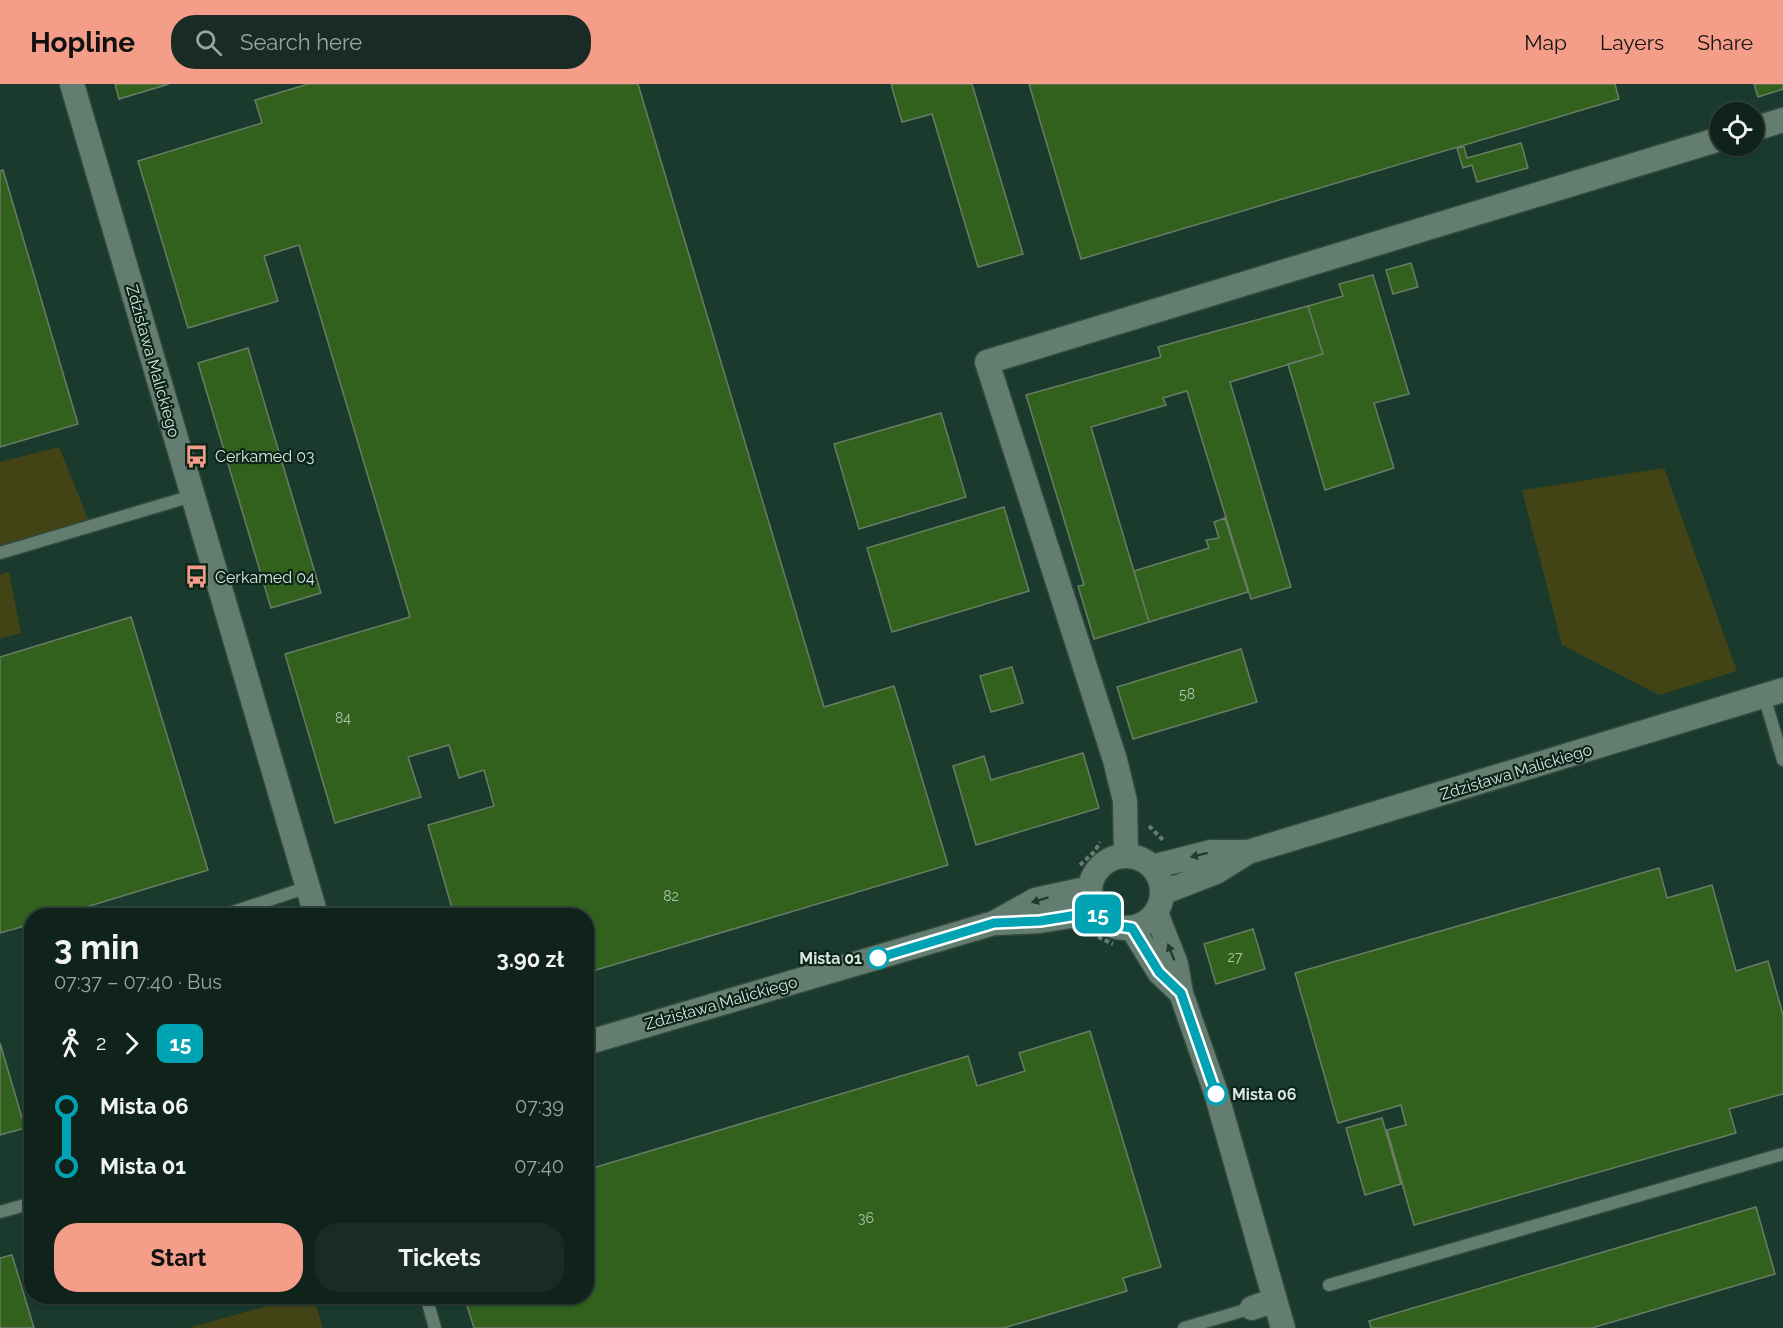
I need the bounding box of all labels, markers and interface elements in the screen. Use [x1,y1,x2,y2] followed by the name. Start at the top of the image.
[171,15,591,69] search box
[30,26,135,59] text: Hopline
[192,26,225,59] icon: search
[240,29,362,55] text: Search here
[1524,30,1567,55] text: Map
[1600,30,1664,55] text: Layers
[1697,30,1753,55] text: Share
[1710,102,1764,156] map controls
[1710,102,1764,156] button: locate
[122,283,184,439] street label: Zdzisława Malickiego
[184,443,210,469] bus stop icon: Cerkamed 03
[215,447,315,466] place label: Cerkamed 03
[184,564,210,590] bus stop icon: Cerkamed 04
[215,568,315,587] place label: Cerkamed 04
[1179,686,1195,702] house number: 58
[335,710,351,726] house number: 84
[1438,740,1594,804] street label: Zdzisława Malickiego
[1190,850,1209,860] one-way arrow
[663,888,679,904] house number: 82
[1071,894,1125,934] line badge: 15
[1031,896,1049,905] one-way arrow
[1087,902,1109,927] text: 15
[54,928,139,967] text: 3 min
[1166,943,1175,961] one-way arrow
[497,946,564,972] text: 3.90 zł
[867,947,889,969] marker: Mista 01
[799,949,862,968] place label: Mista 01
[1228,949,1243,965] house number: 27
[54,970,222,994] text: 07:37 – 07:40 · Bus
[643,972,799,1034] street label: Zdzisława Malickiego
[54,1027,87,1060] icon: walk
[115,1027,148,1060] icon: forward
[96,1031,106,1055] text: 2
[169,1031,191,1056] text: 15
[1205,1083,1227,1105] marker: Mista 06
[1232,1085,1297,1104] place label: Mista 06
[100,1093,189,1119] text: Mista 06
[515,1094,564,1118] text: 07:39
[100,1153,186,1179] text: Mista 01
[514,1154,564,1178] text: 07:40
[858,1210,874,1226] house number: 36
[54,1223,303,1292] button: Start
[315,1223,564,1292] button: Tickets

